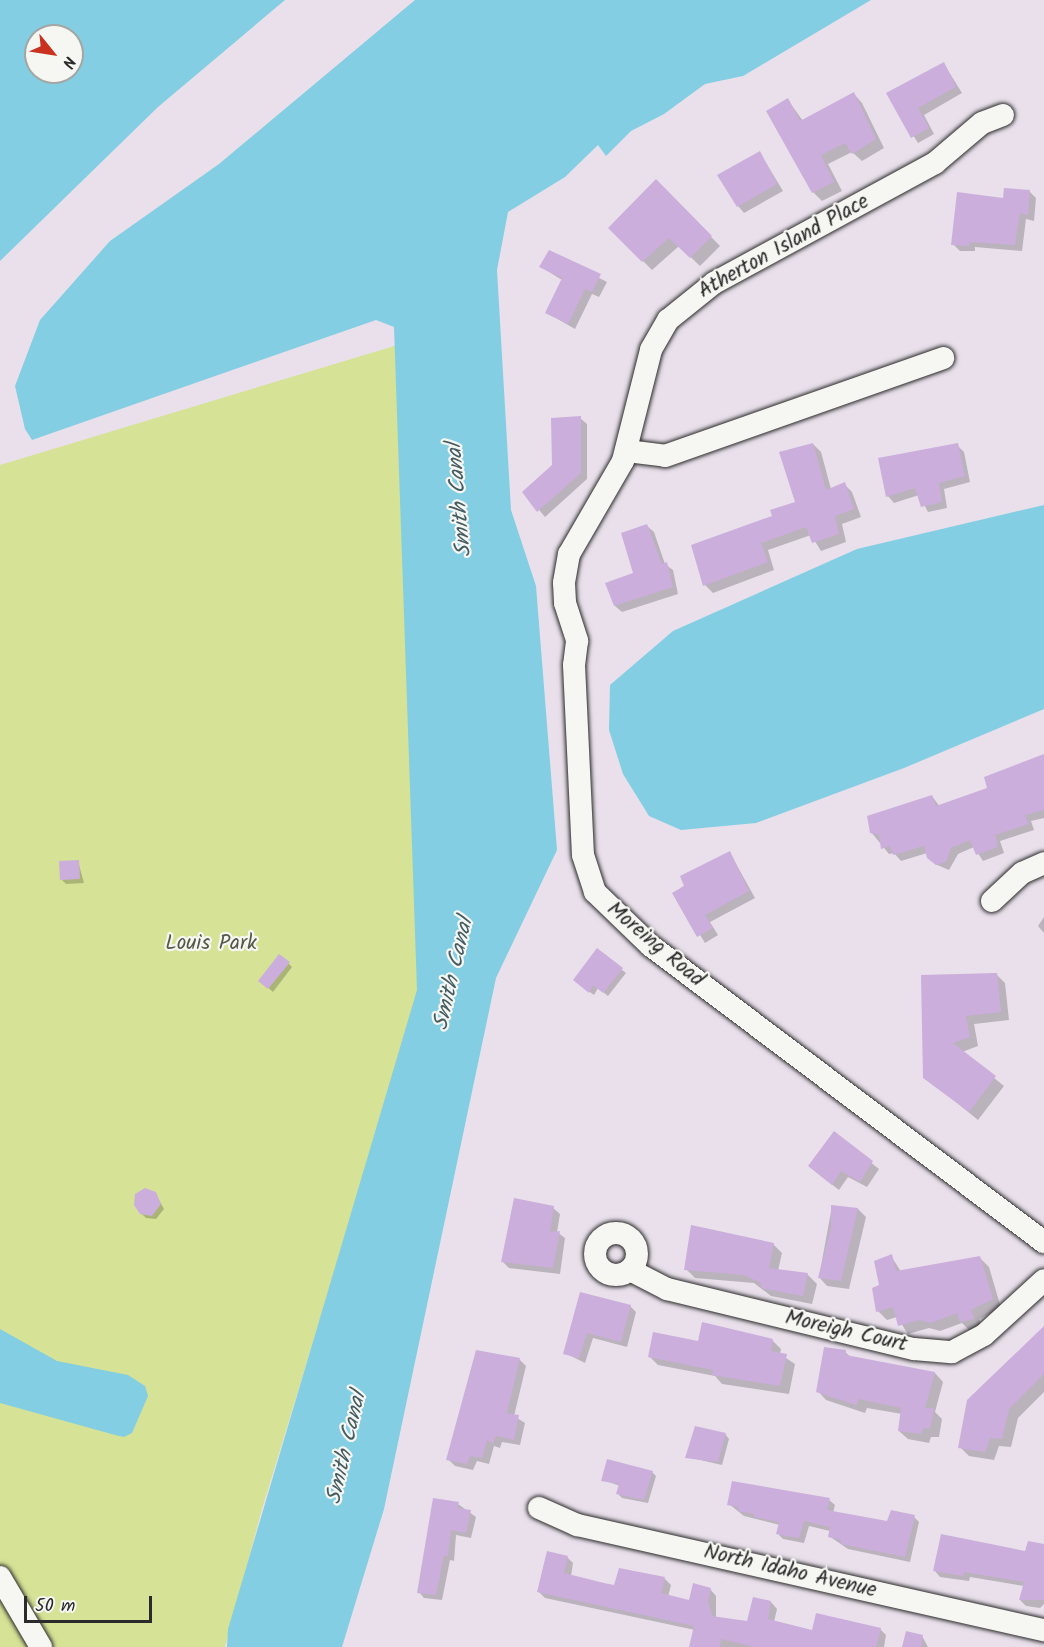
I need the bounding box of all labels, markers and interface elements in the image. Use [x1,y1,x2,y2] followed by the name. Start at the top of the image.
[24,24,84,84] north arrow
[55,52,82,73] text: N
[694,190,874,304] street label: Atherton Island Place
[442,442,478,558] water label: Smith Canal
[601,897,709,993] street label: Moreing Road
[428,915,480,1033] water label: Smith Canal
[165,931,257,957] park label: Louis Park
[783,1306,909,1358] street label: Moreigh Court
[321,1389,373,1507] water label: Smith Canal
[701,1540,879,1604] street label: North Idaho Avenue
[27,1584,154,1622] scale bar
[35,1592,75,1621] text: 50 m

